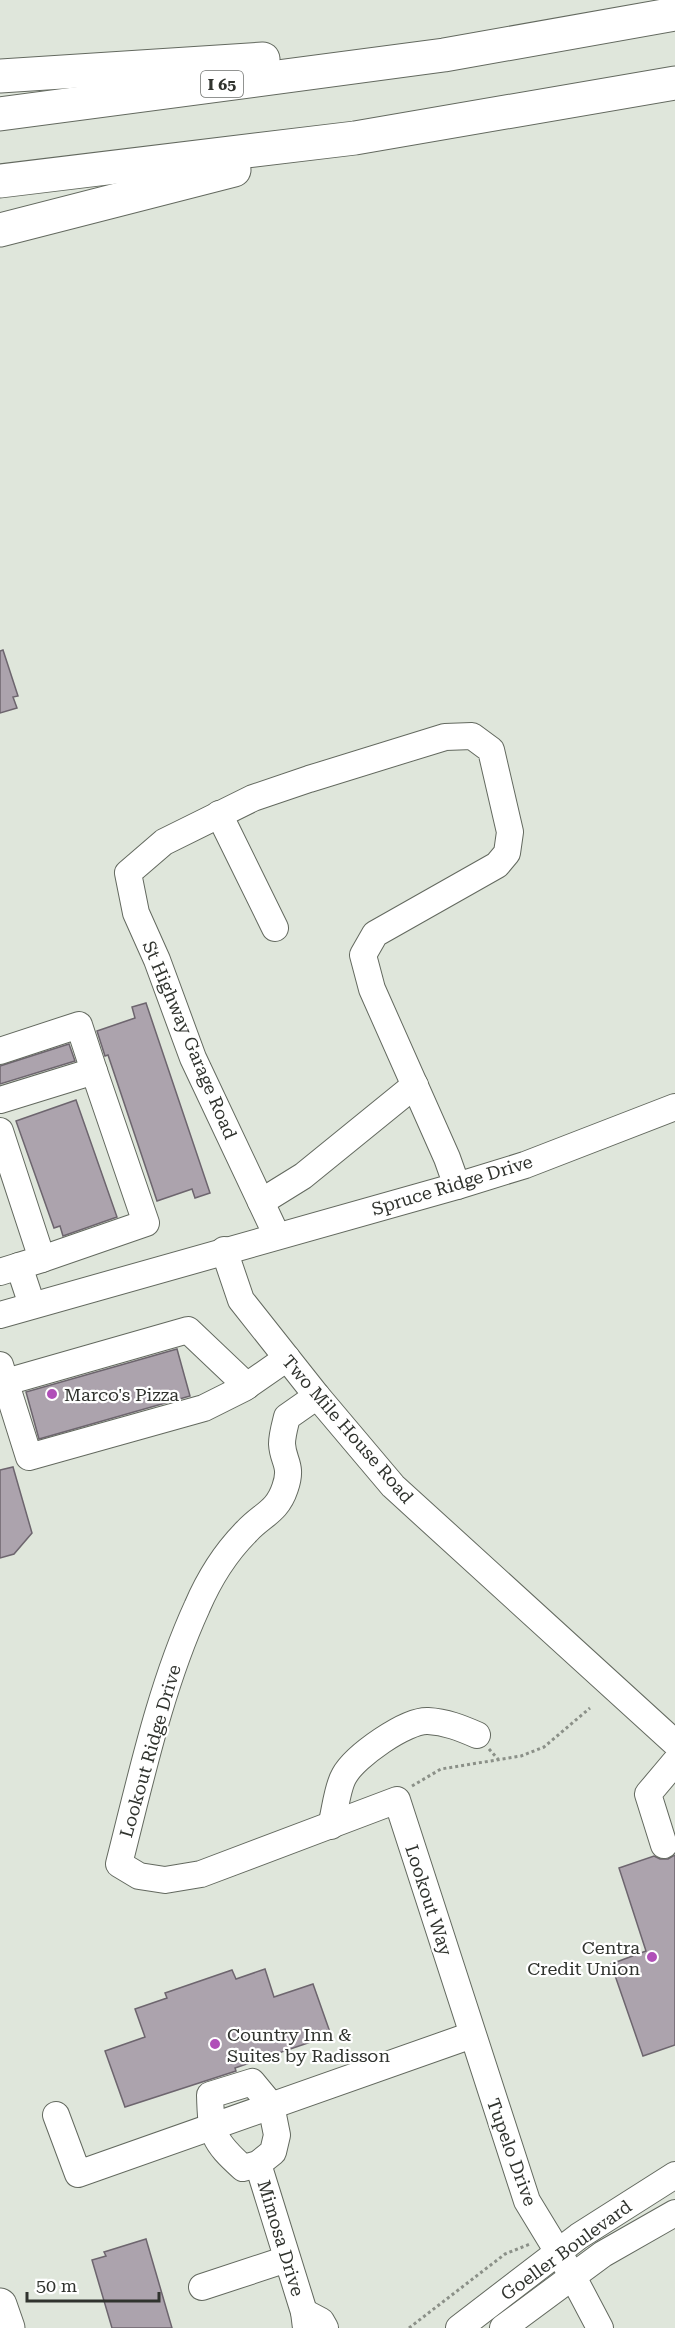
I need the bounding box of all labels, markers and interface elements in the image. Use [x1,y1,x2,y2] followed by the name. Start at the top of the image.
[201,71,243,97] road number: I 65
[139,938,242,1143] street label: St Highway Garage Road
[369,1150,535,1219] street label: Spruce Ridge Drive
[278,1351,418,1508] street label: Two Mile House Road
[64,1384,179,1405] place label: Marco's Pizza
[45,1387,59,1401] marker: Marco's Pizza
[115,1662,185,1840] street label: Lookout Ridge Drive
[401,1842,457,1958] street label: Lookout Way
[527,1937,640,1979] place label: Centra Credit Union
[645,1950,659,1964] marker: Centra Credit Union
[227,2024,390,2066] place label: Country Inn & Suites by Radisson
[208,2037,222,2051] marker: Country Inn & Suites by Radisson
[483,2095,541,2209] street label: Tupelo Drive
[253,2177,309,2299] street label: Mimosa Drive
[497,2195,636,2304] street label: Goeller Boulevard
[27,2265,159,2303] scale bar
[36,2275,77,2296] text: 50 m

